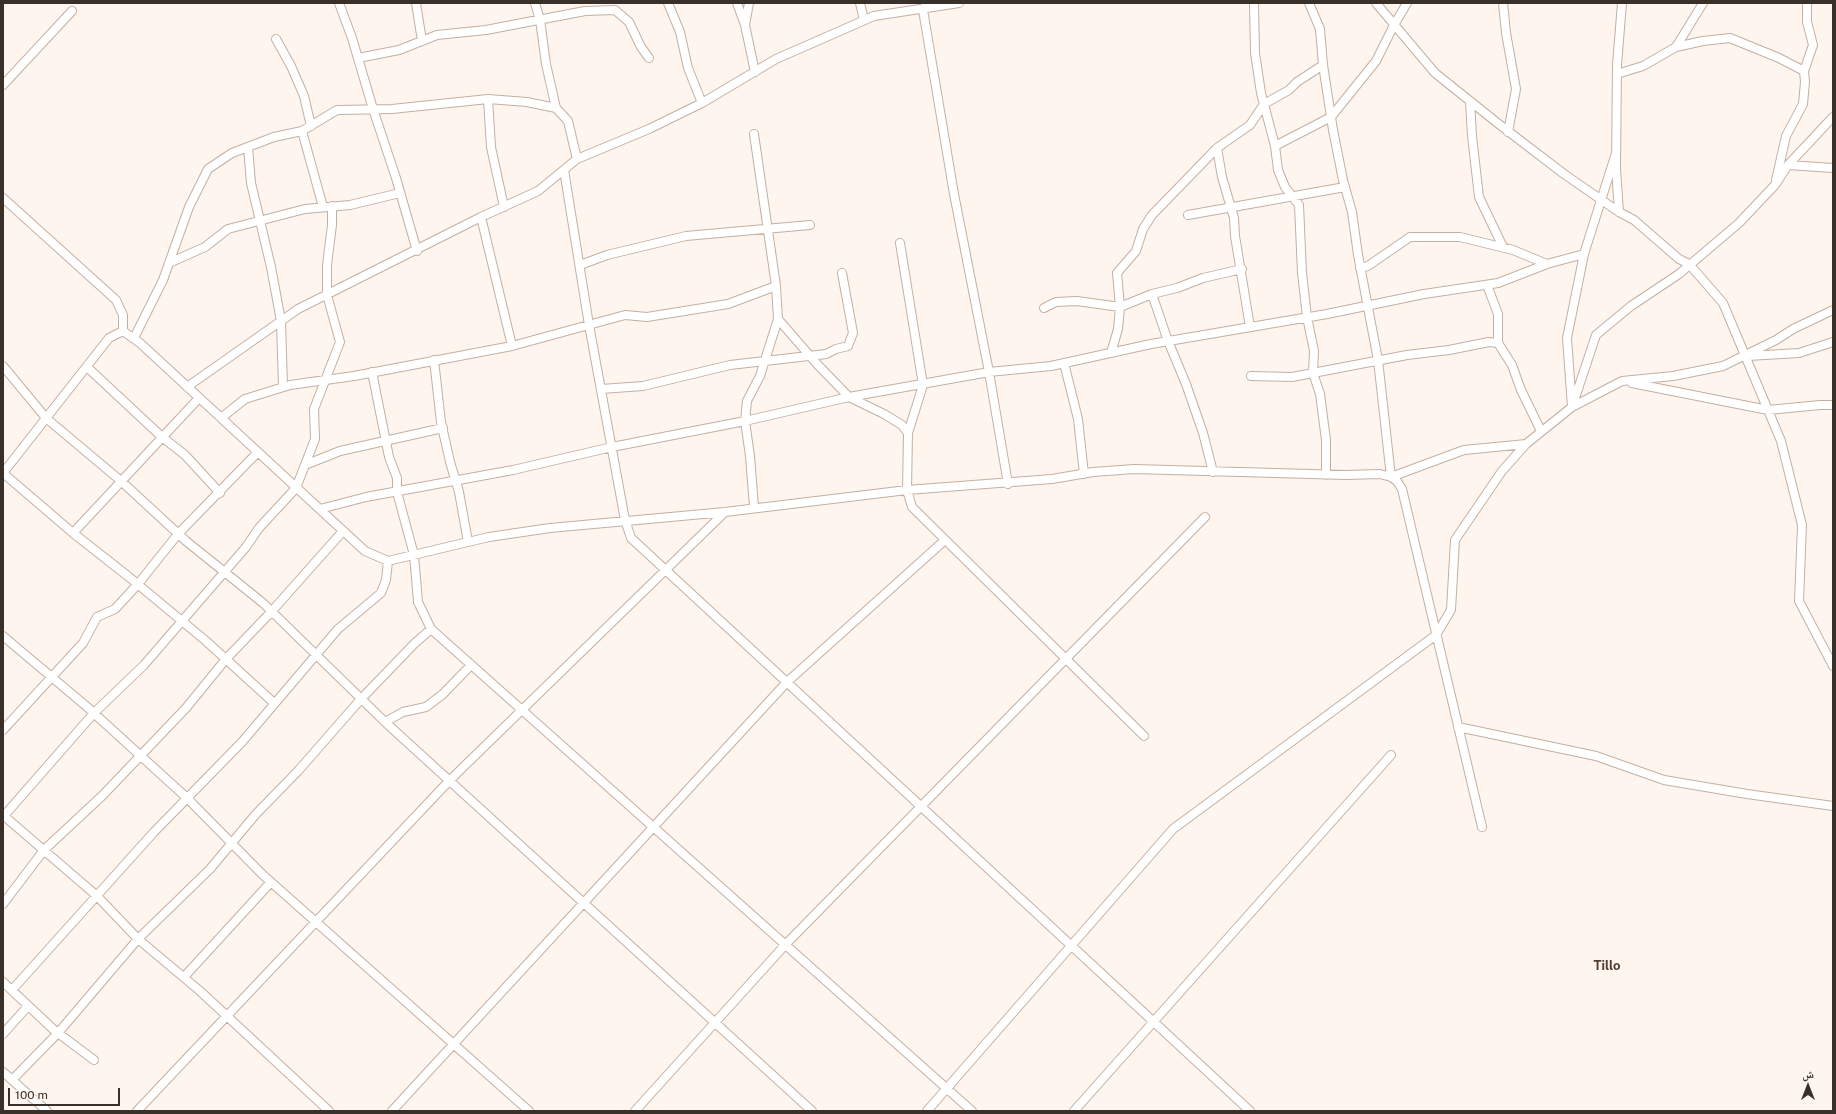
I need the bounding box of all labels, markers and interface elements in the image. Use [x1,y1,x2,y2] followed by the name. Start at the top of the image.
[1594,958,1620,974] district label: Tillo
[1788,1066,1828,1106] north arrow
[1802,1068,1814,1080] text: ش
[10,1080,122,1106] scale bar
[15,1088,48,1102] text: 100 m

